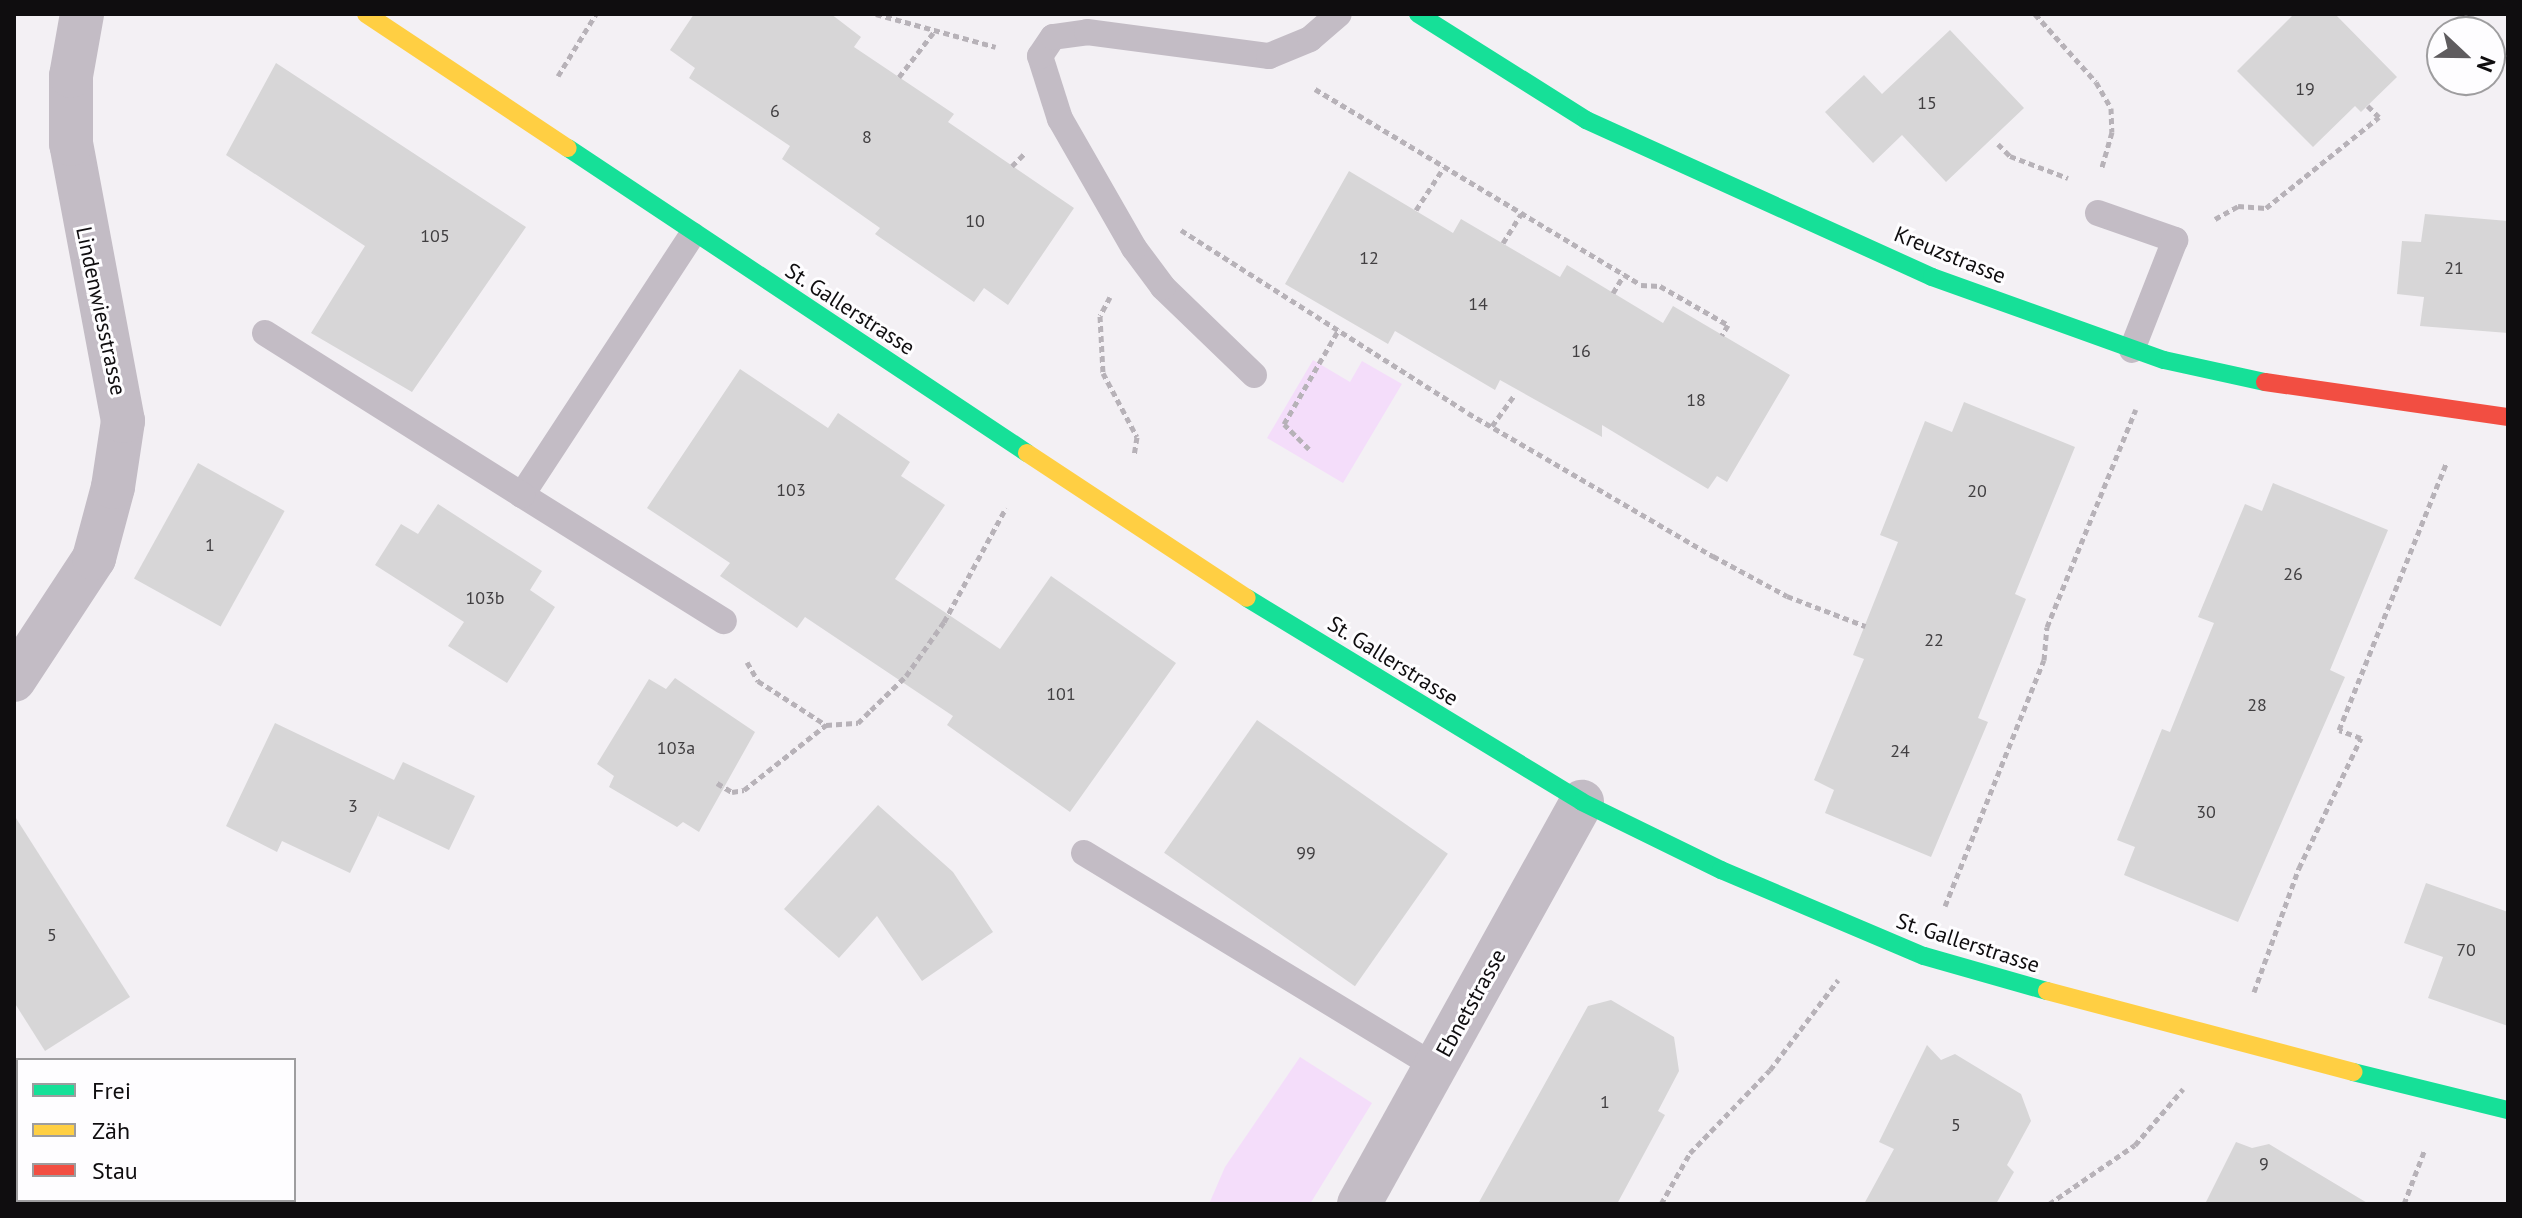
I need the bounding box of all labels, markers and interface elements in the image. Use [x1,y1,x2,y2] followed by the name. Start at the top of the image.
[2426,16,2506,96] north arrow
[2471,52,2502,76] text: N
[2295,78,2315,100] house number: 19
[1917,92,1937,114] house number: 15
[770,100,780,122] house number: 6
[862,126,872,148] house number: 8
[965,210,985,232] house number: 10
[1890,221,2010,289] street label: Kreuzstrasse
[70,224,132,398] street label: Lindenwiesstrasse
[420,225,450,247] house number: 105
[1359,247,1379,269] house number: 12
[780,257,920,361] street label: St. Gallerstrasse
[2444,257,2464,279] house number: 21
[1468,293,1488,315] house number: 14
[1571,340,1591,362] house number: 16
[1686,389,1706,411] house number: 18
[776,479,806,501] house number: 103
[1967,480,1987,502] house number: 20
[205,534,215,556] house number: 1
[2283,563,2303,585] house number: 26
[465,587,505,609] house number: 103b
[1322,610,1464,712] street label: St. Gallerstrasse
[1924,629,1944,651] house number: 22
[1046,683,1076,705] house number: 101
[2247,694,2267,716] house number: 28
[657,737,695,759] house number: 103a
[1890,740,1910,762] house number: 24
[348,795,358,817] house number: 3
[2196,801,2216,823] house number: 30
[1296,842,1316,864] house number: 99
[1892,907,2044,979] street label: St. Gallerstrasse
[47,924,57,946] house number: 5
[2456,939,2476,961] house number: 70
[1431,944,1511,1062] street label: Ebnetstrasse
[16,1058,296,1202] legend
[92,1075,131,1106] text: Frei
[1600,1091,1610,1113] house number: 1
[1951,1114,1961,1136] house number: 5
[92,1115,130,1146] text: Zäh
[2259,1153,2269,1175] house number: 9
[92,1155,138,1186] text: Stau

